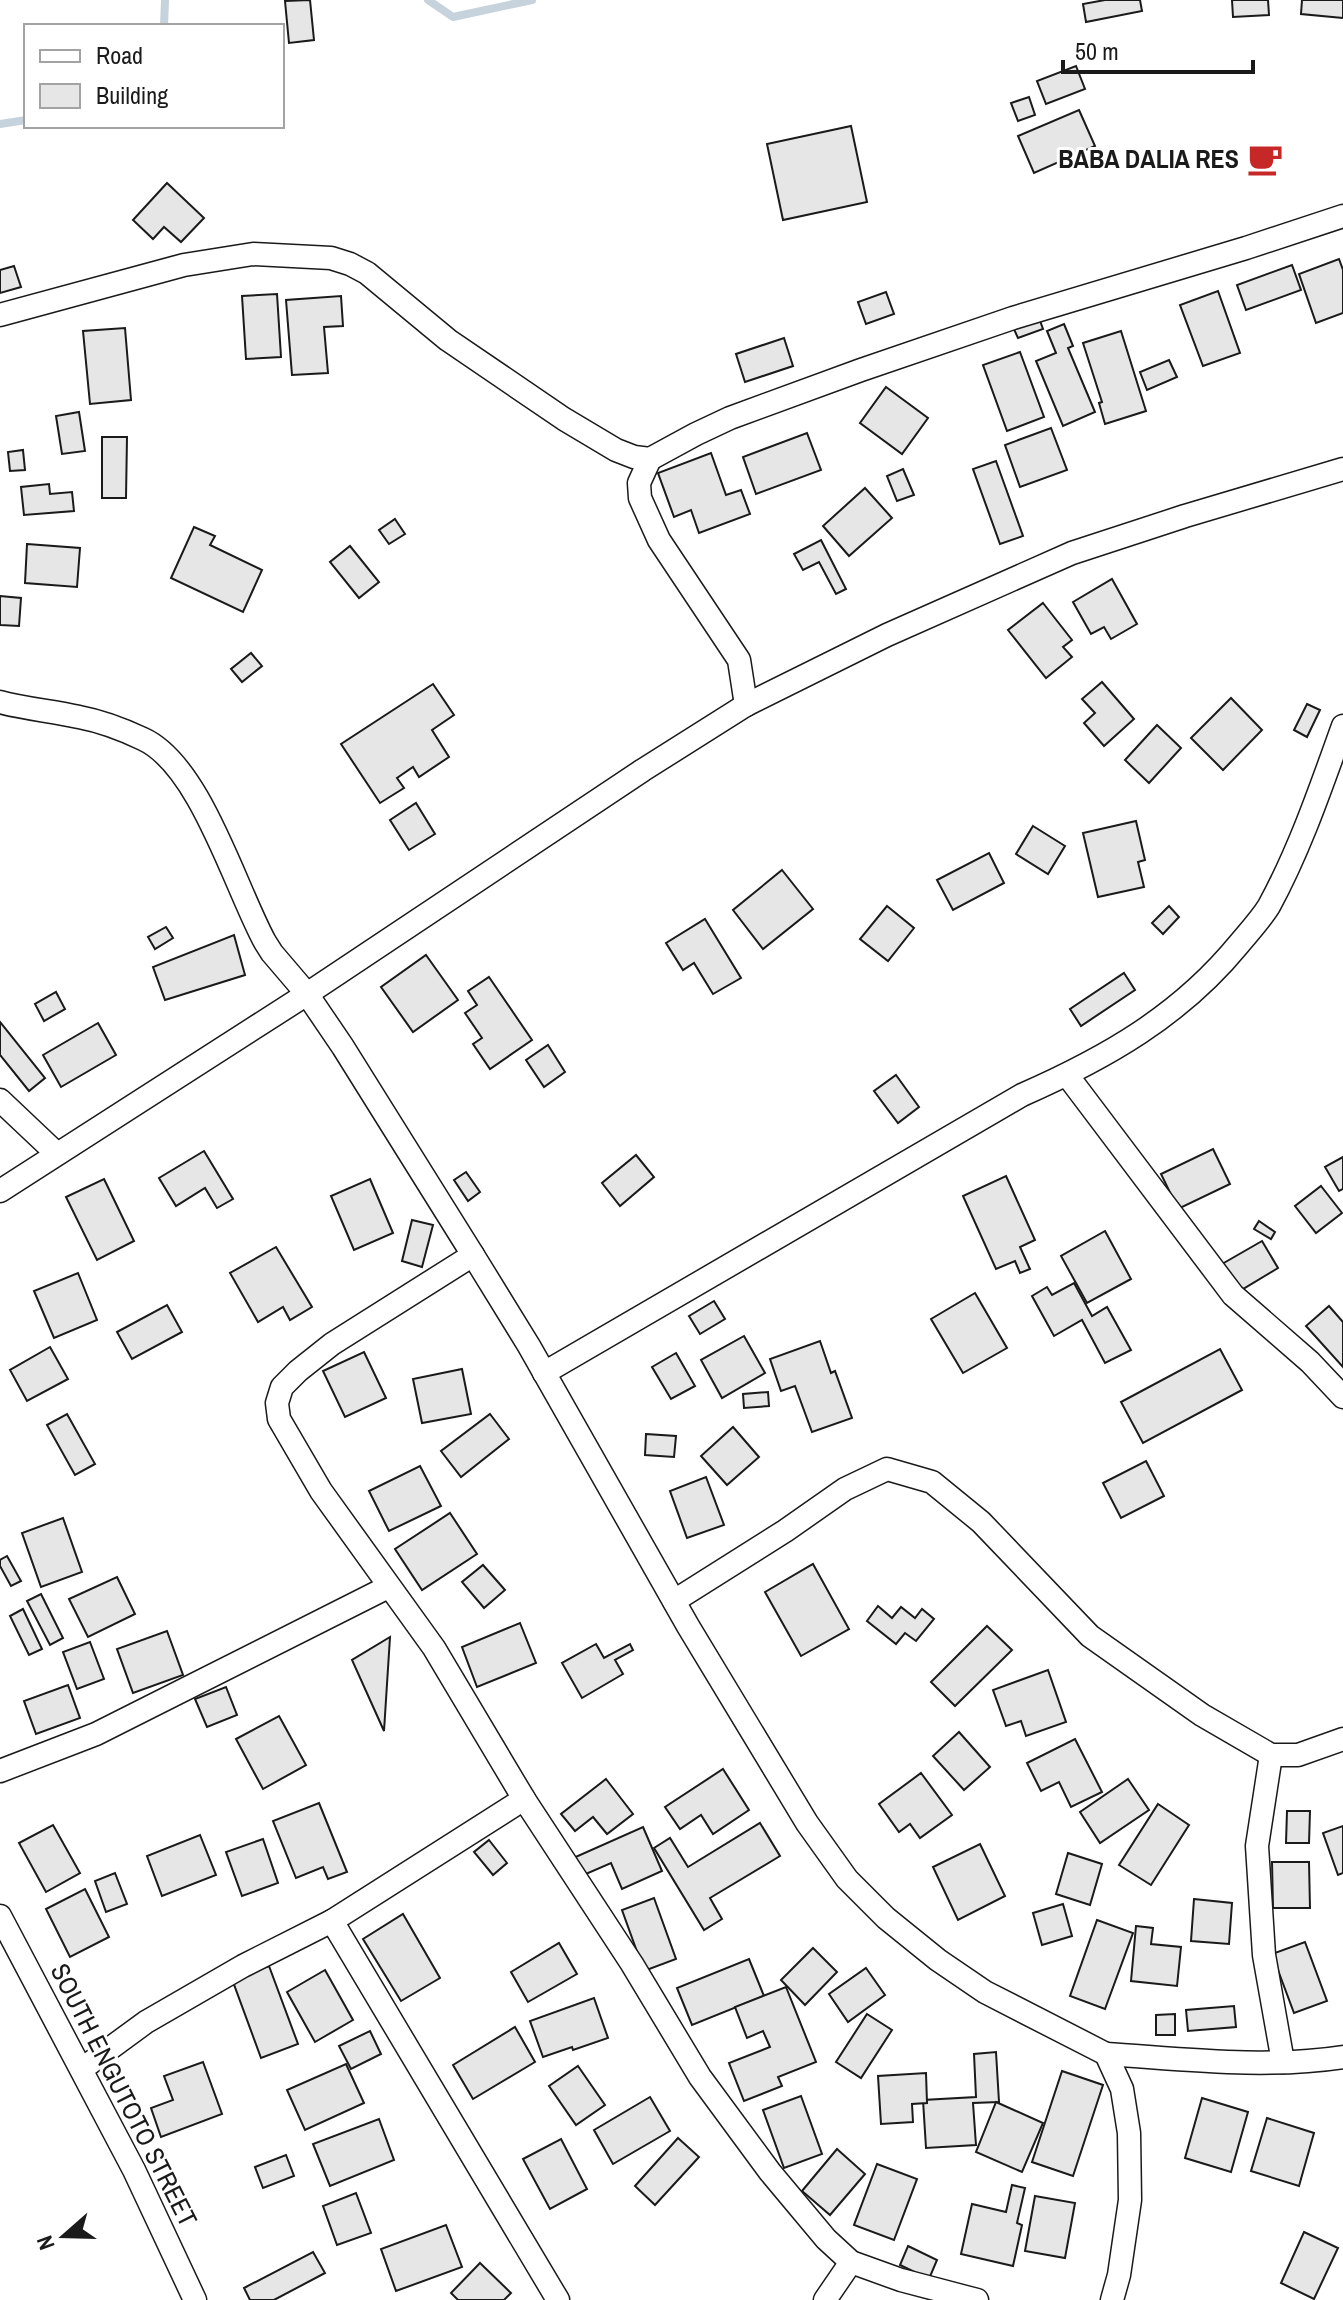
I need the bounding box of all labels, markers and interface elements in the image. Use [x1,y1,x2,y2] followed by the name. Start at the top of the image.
[24,24,284,128] legend
[1063,24,1253,74] scale bar
[1075,35,1119,67] text: 50 m
[96,39,143,71] text: Road
[96,79,168,111] text: Building
[1246,140,1284,178] cafe icon: BABA DALIA RES
[1058,141,1239,176] place label: BABA DALIA RES
[43,1957,206,2232] street label: SOUTH ENGUTOTO STREET
[24,2196,104,2276] north arrow
[29,2232,62,2254] text: N

